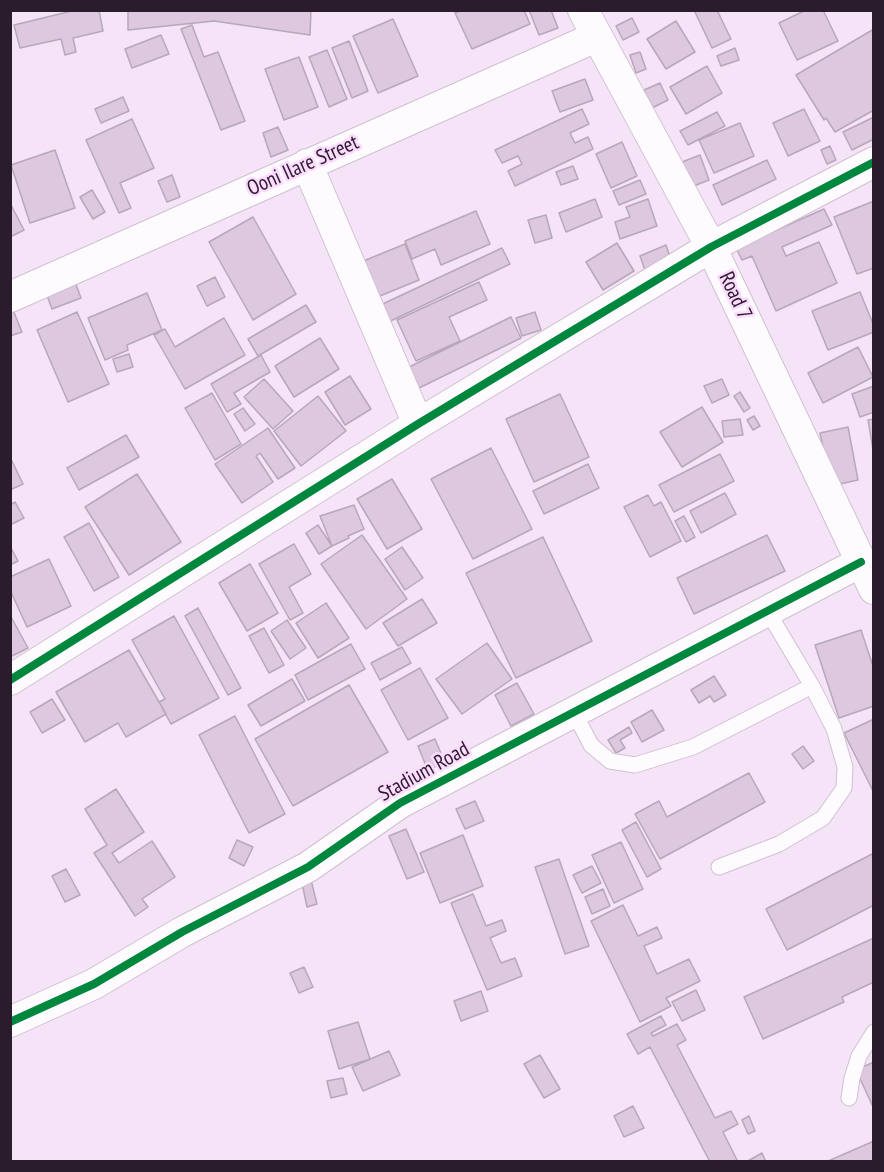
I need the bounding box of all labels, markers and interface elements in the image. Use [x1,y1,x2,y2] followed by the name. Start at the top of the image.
[243,130,363,202] street label: Ooni Ilare Street
[713,268,757,324] street label: Road 7
[374,737,474,807] street label: Stadium Road

